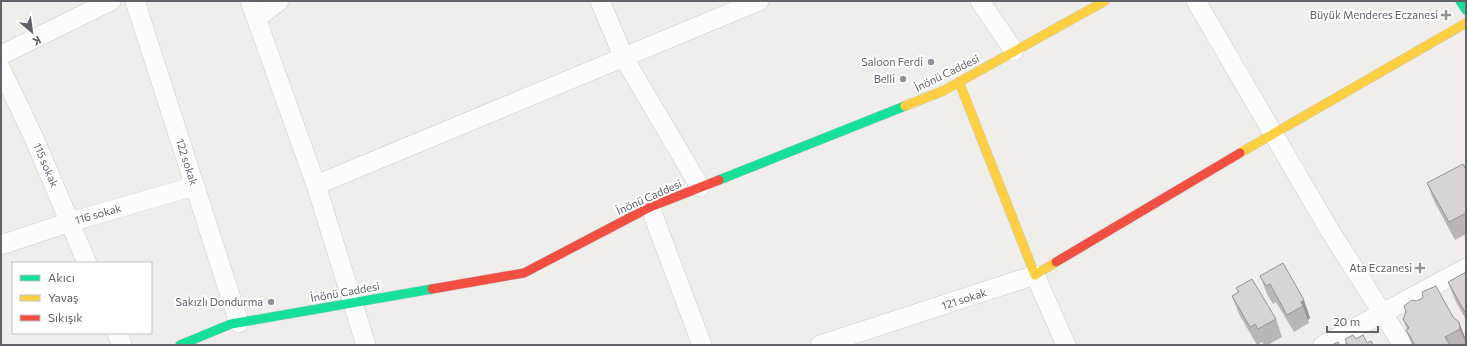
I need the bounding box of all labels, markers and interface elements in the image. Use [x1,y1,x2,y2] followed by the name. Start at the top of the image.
[1310,8,1438,21] place label: Büyük Menderes Eczanesi
[1441,10,1451,20] marker: Büyük Menderes Eczanesi
[12,12,52,52] north arrow
[30,34,44,49] text: K
[912,50,981,94] street label: İnönü Caddesi
[861,55,923,68] place label: Saloon Ferdi
[926,57,936,67] marker: Saloon Ferdi
[874,72,895,85] place label: Belli
[898,74,908,84] marker: Belli
[174,137,201,187] street label: 122 sokak
[31,141,62,189] street label: 115 sokak
[614,175,684,217] street label: İnönü Caddesi
[73,201,122,226] street label: 116 sokak
[1349,261,1412,274] place label: Ata Eczanesi
[12,262,152,334] legend
[1415,263,1425,273] marker: Ata Eczanesi
[48,270,75,284] text: Akıcı
[309,278,381,304] street label: İnönü Caddesi
[940,285,988,312] street label: 121 sokak
[48,290,79,304] text: Yavaş
[176,295,263,308] place label: Sakızlı Dondurma
[266,297,276,307] marker: Sakızlı Dondurma
[1327,308,1378,334] scale bar
[48,310,83,324] text: Sıkışık
[1333,314,1360,328] text: 20 m

